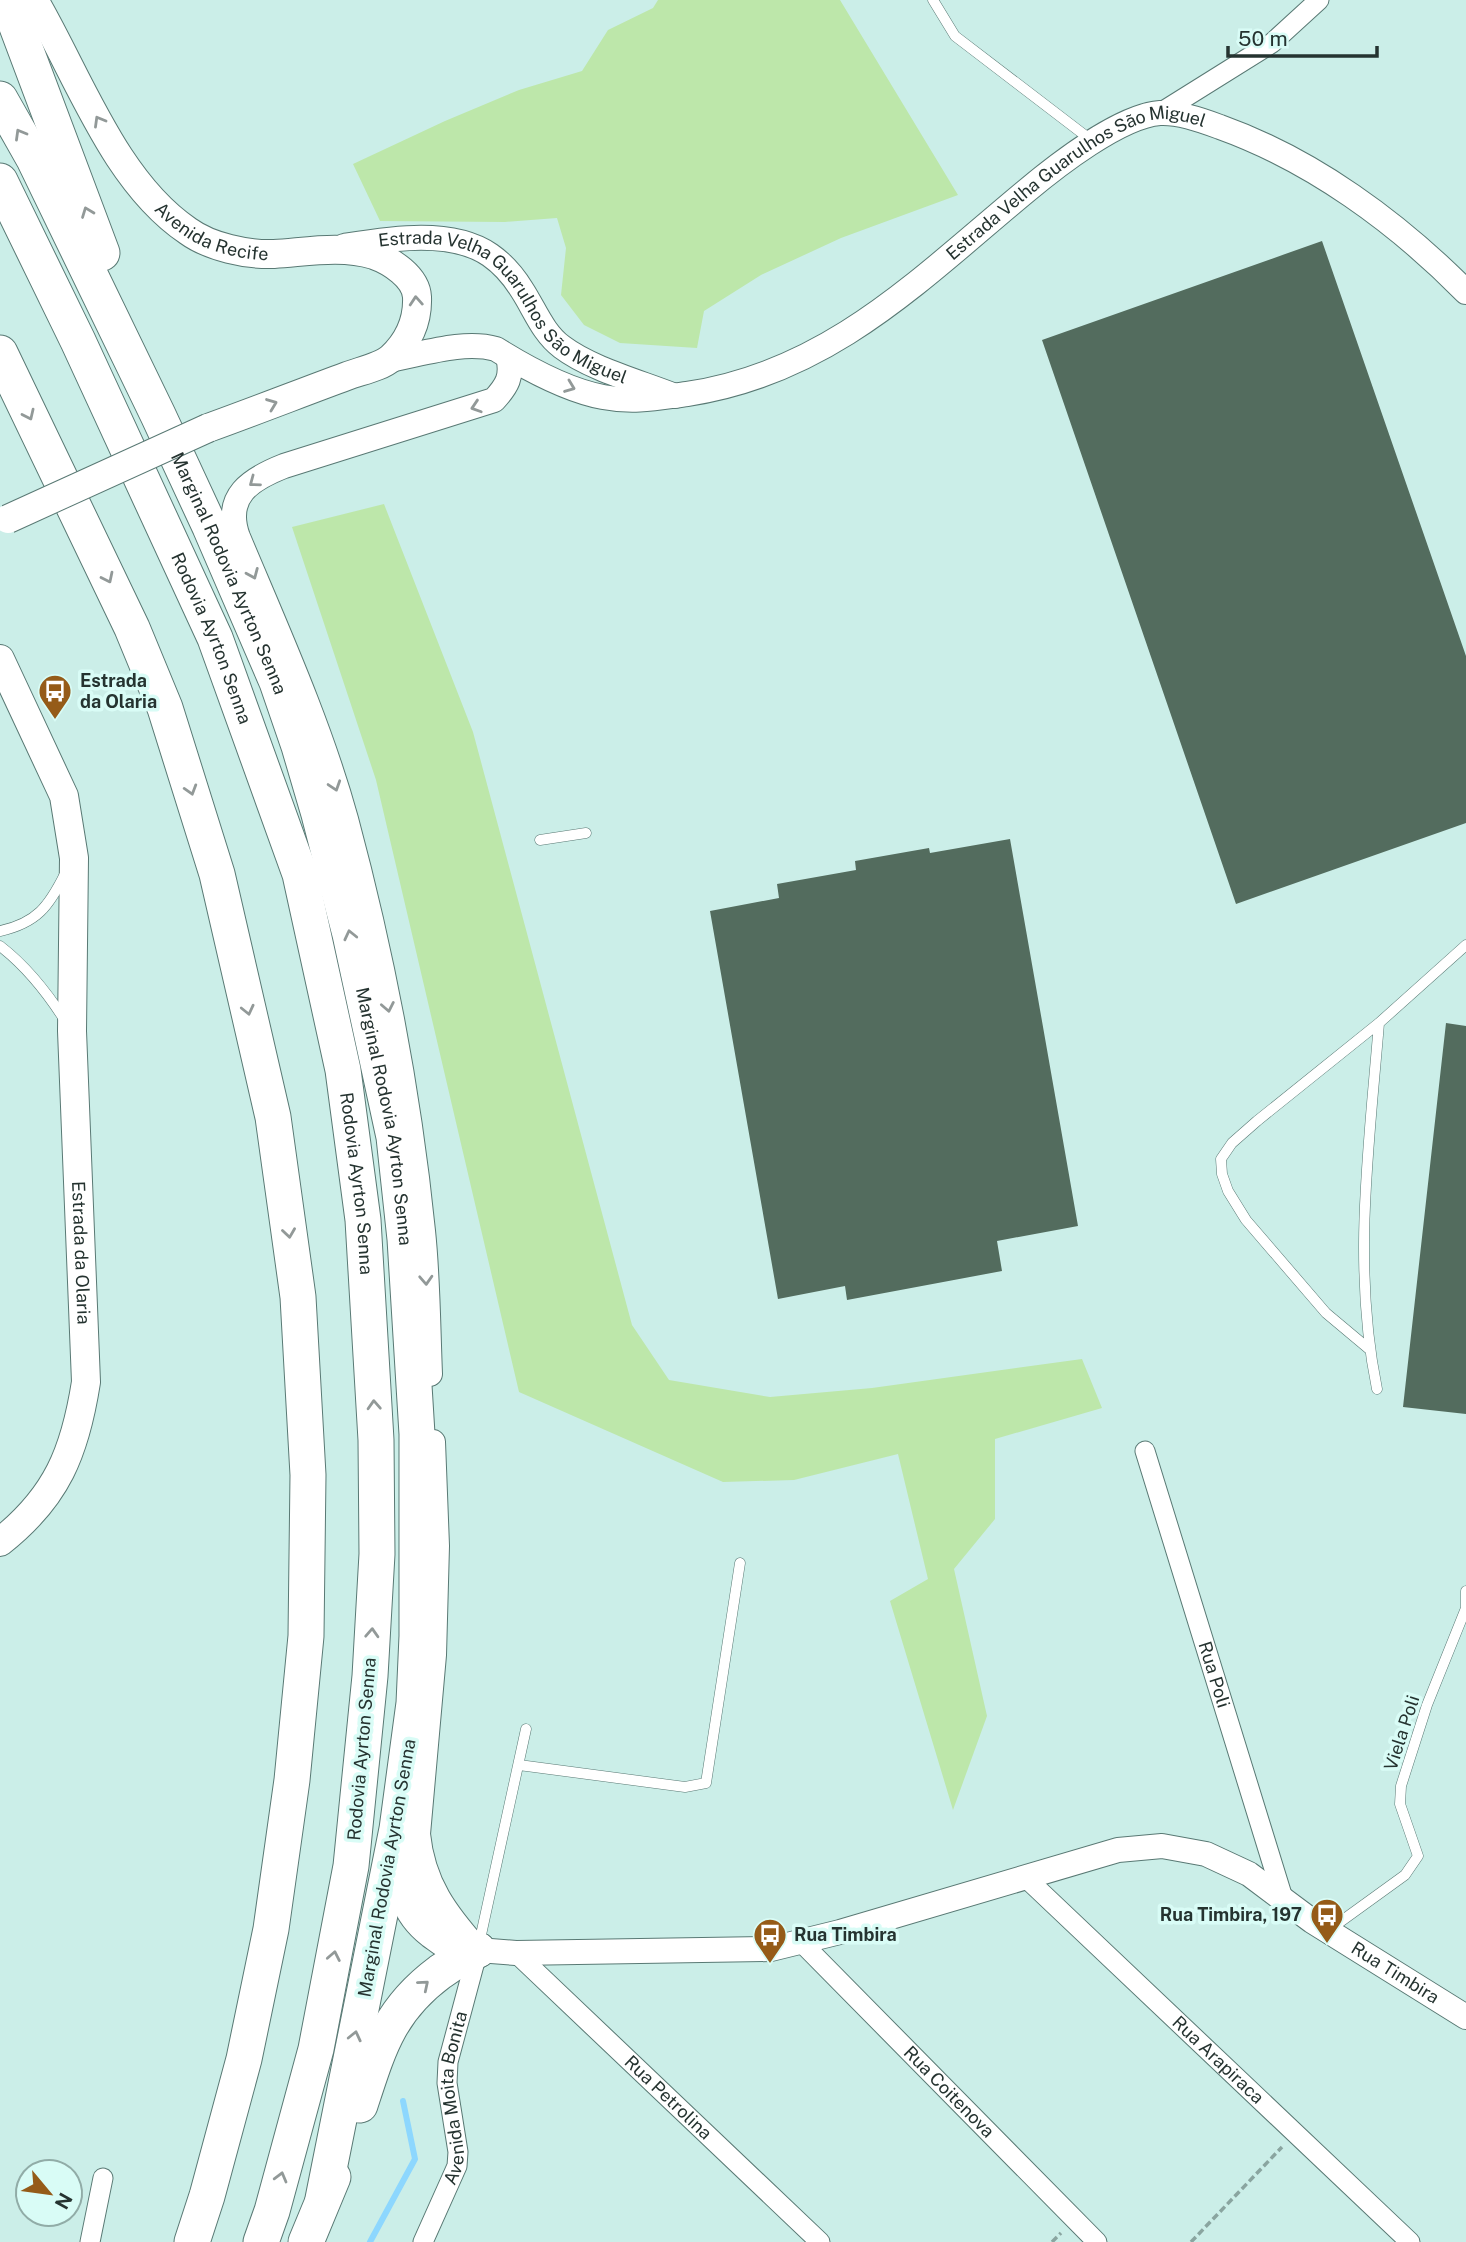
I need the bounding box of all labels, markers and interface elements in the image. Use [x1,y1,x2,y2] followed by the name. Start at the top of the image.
[1228,14,1377,58] scale bar
[1238,26,1288,51] text: 50 m
[942,101,1209,264] street label: Estrada Velha Guarulhos São Miguel
[94,115,107,128] one-way arrow
[15,129,28,141] one-way arrow
[151,198,269,264] street label: Avenida Recife
[81,207,95,219] one-way arrow
[377,227,630,388] street label: Estrada Velha Guarulhos São Miguel
[409,295,424,306] one-way arrow
[563,378,575,392] one-way arrow
[266,398,278,412] one-way arrow
[470,399,482,413] one-way arrow
[21,408,35,420] one-way arrow
[167,449,289,699] street label: Marginal Rodovia Ayrton Senna
[249,473,262,486] one-way arrow
[167,550,255,728] street label: Rodovia Ayrton Senna
[245,566,259,579] one-way arrow
[99,571,113,583] one-way arrow
[80,670,157,712] place label: Estrada da Olaria
[36,672,74,721] bus stop icon: Estrada da Olaria
[327,779,341,791] one-way arrow
[183,783,197,795] one-way arrow
[344,929,358,941] one-way arrow
[350,986,416,1248] street label: Marginal Rodovia Ayrton Senna
[380,1001,395,1013] one-way arrow
[240,1004,255,1016] one-way arrow
[336,1092,376,1276] street label: Rodovia Ayrton Senna
[68,1181,95,1325] street label: Estrada da Olaria
[282,1227,297,1239] one-way arrow
[418,1275,433,1286] one-way arrow
[366,1400,381,1411] one-way arrow
[365,1627,380,1638] one-way arrow
[1194,1639,1235,1710] street label: Rua Poli
[343,1657,380,1841] street label: Rodovia Ayrton Senna
[1380,1693,1424,1773] street label: Viela Poli
[353,1737,420,1999] street label: Marginal Rodovia Ayrton Senna
[1308,1896,1346,1945] bus stop icon: Rua Timbira, 197
[1160,1904,1302,1925] place label: Rua Timbira, 197
[751,1916,789,1965] bus stop icon: Rua Timbira
[794,1924,897,1945] place label: Rua Timbira
[1348,1937,1443,2008] street label: Rua Timbira
[325,1950,340,1962] one-way arrow
[416,1981,429,1993] one-way arrow
[436,2009,471,2188] street label: Avenida Moita Bonita
[1168,2011,1268,2108] street label: Rua Arapiraca
[347,2030,361,2042] one-way arrow
[900,2041,999,2142] street label: Rua Coitenova
[621,2051,716,2144] street label: Rua Petrolina
[14,2158,84,2228] north arrow
[273,2171,287,2183] one-way arrow
[51,2189,77,2213] text: N

